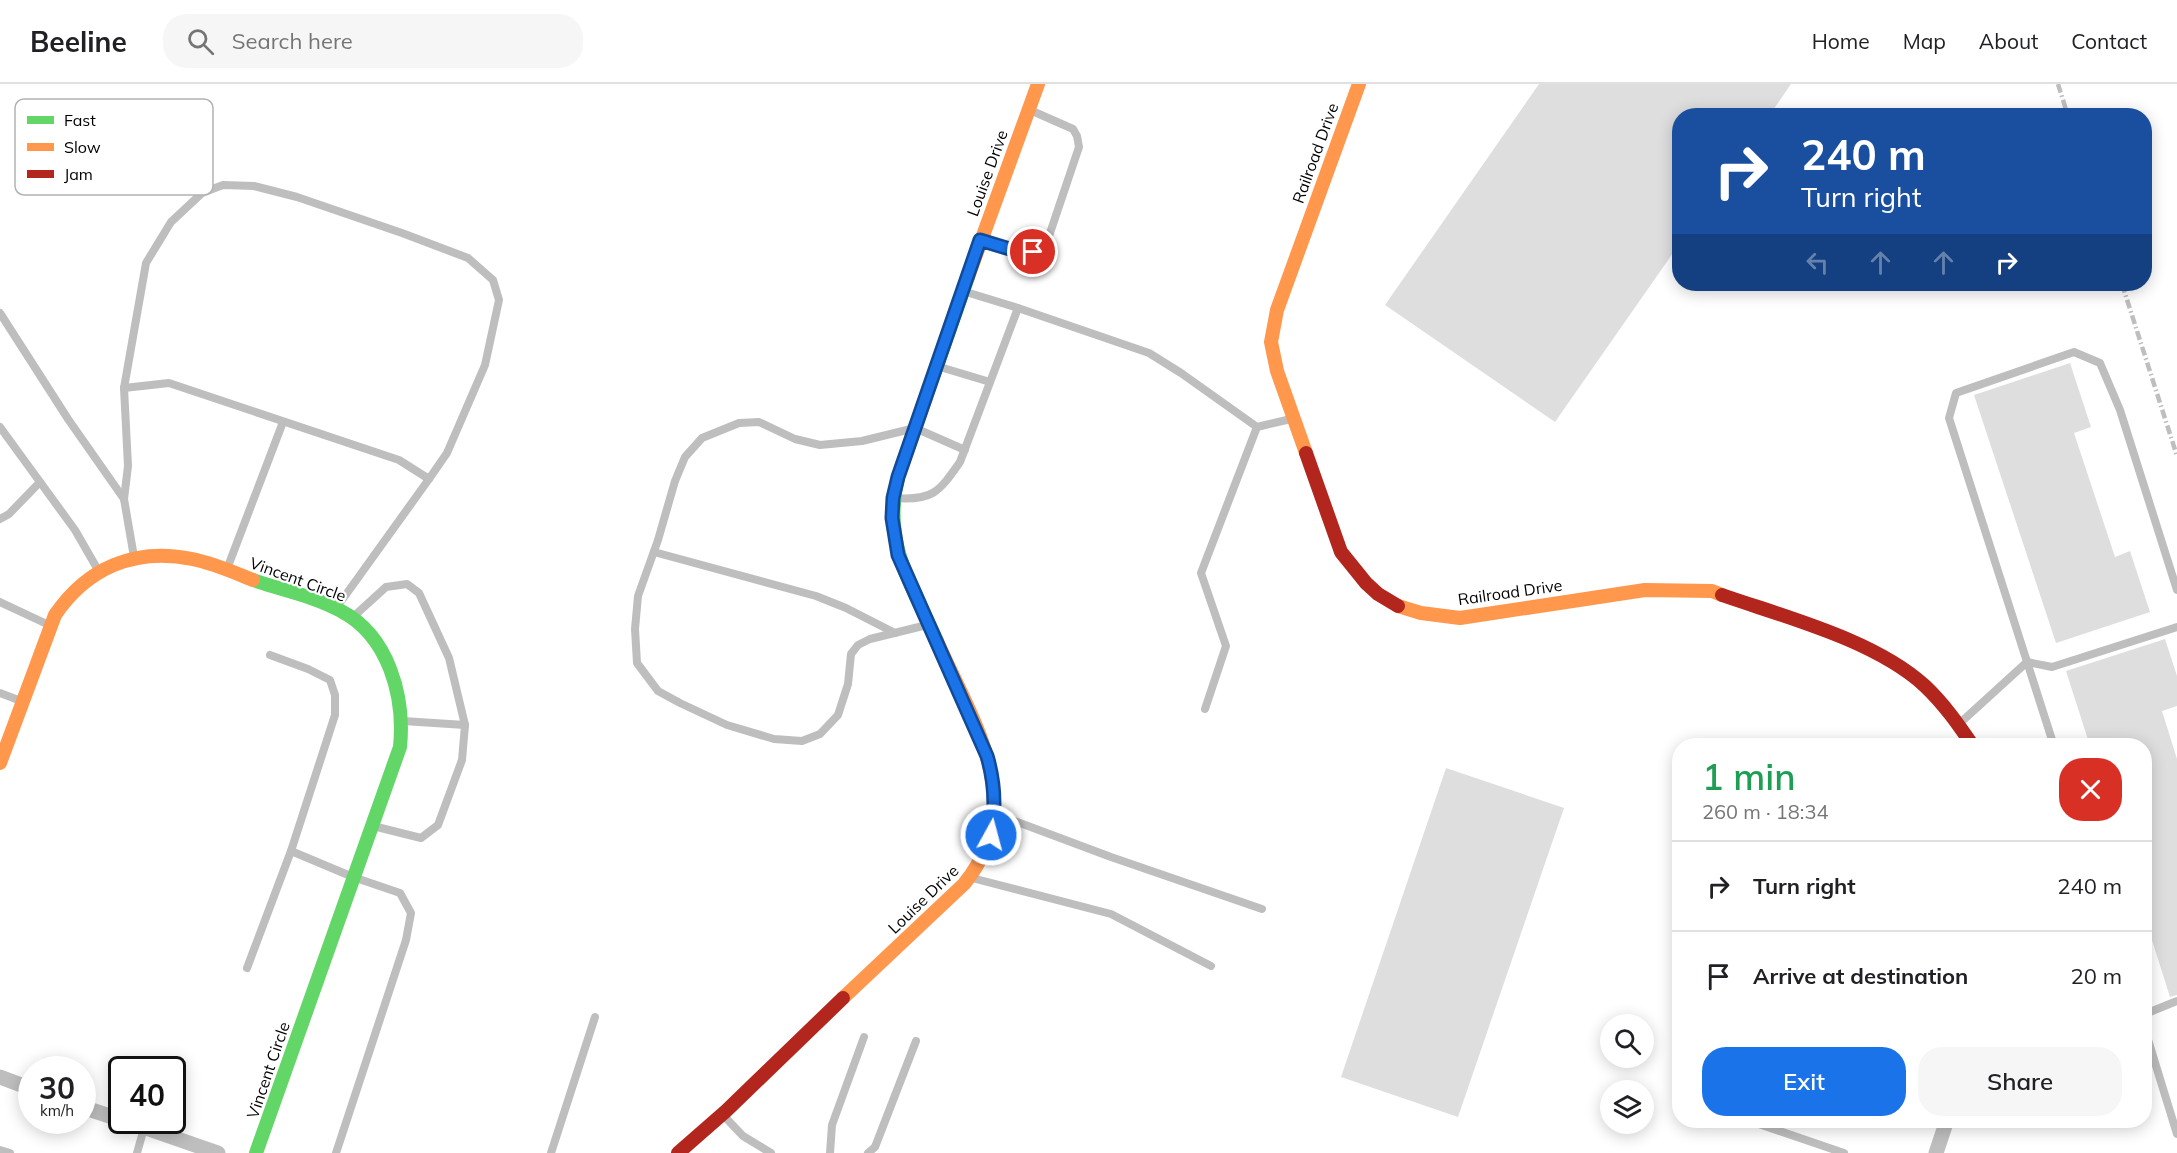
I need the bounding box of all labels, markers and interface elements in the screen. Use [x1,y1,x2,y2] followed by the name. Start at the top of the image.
[163,14,583,68] search box
[30,24,127,59] text: Beeline
[184,25,217,58] icon: search
[232,27,353,55] text: Search here
[1812,28,1870,54] text: Home
[1903,28,1946,54] text: Map
[1979,28,2038,54] text: About
[2071,28,2147,54] text: Contact
[15,99,213,195] legend
[1288,100,1342,206] street label: Railroad Drive
[64,110,96,130] text: Fast
[962,127,1012,219] street label: Louise Drive
[1801,128,1926,181] text: 240 m
[1702,132,1780,210] icon: right
[64,137,101,157] text: Slow
[64,164,93,184] text: Jam
[1801,180,1921,214] text: Turn right
[1007,226,1058,277] pin
[1016,235,1049,268] icon: arrive
[1801,246,1834,279] icon: left
[1864,246,1897,279] icon: ahead
[1927,246,1960,279] icon: ahead
[1990,246,2023,279] icon: right
[247,552,349,606] street label: Vincent Circle
[1457,575,1563,609] street label: Railroad Drive
[1702,754,1796,799] text: 1 min
[2059,758,2122,821] button: close
[1702,799,1828,824] text: 260 m · 18:34
[959,803,1023,867] position arrow
[884,860,962,938] street label: Louise Drive
[1702,870,1735,903] icon: right
[1753,872,1856,900] text: Turn right
[2057,872,2122,900] text: 240 m
[1702,960,1735,993] icon: arrive
[1753,962,1968,990] text: Arrive at destination
[2071,962,2122,990] text: 20 m
[1600,1014,1654,1134] map controls
[1600,1014,1654,1068] button: search
[242,1019,294,1121] street label: Vincent Circle
[1702,1047,1906,1116] button: Exit
[1918,1047,2122,1116] button: Share
[108,1056,186,1134] speed limit sign: 40
[39,1069,75,1107] text: 30
[1600,1080,1654,1134] button: layers
[40,1101,74,1120] text: km/h

